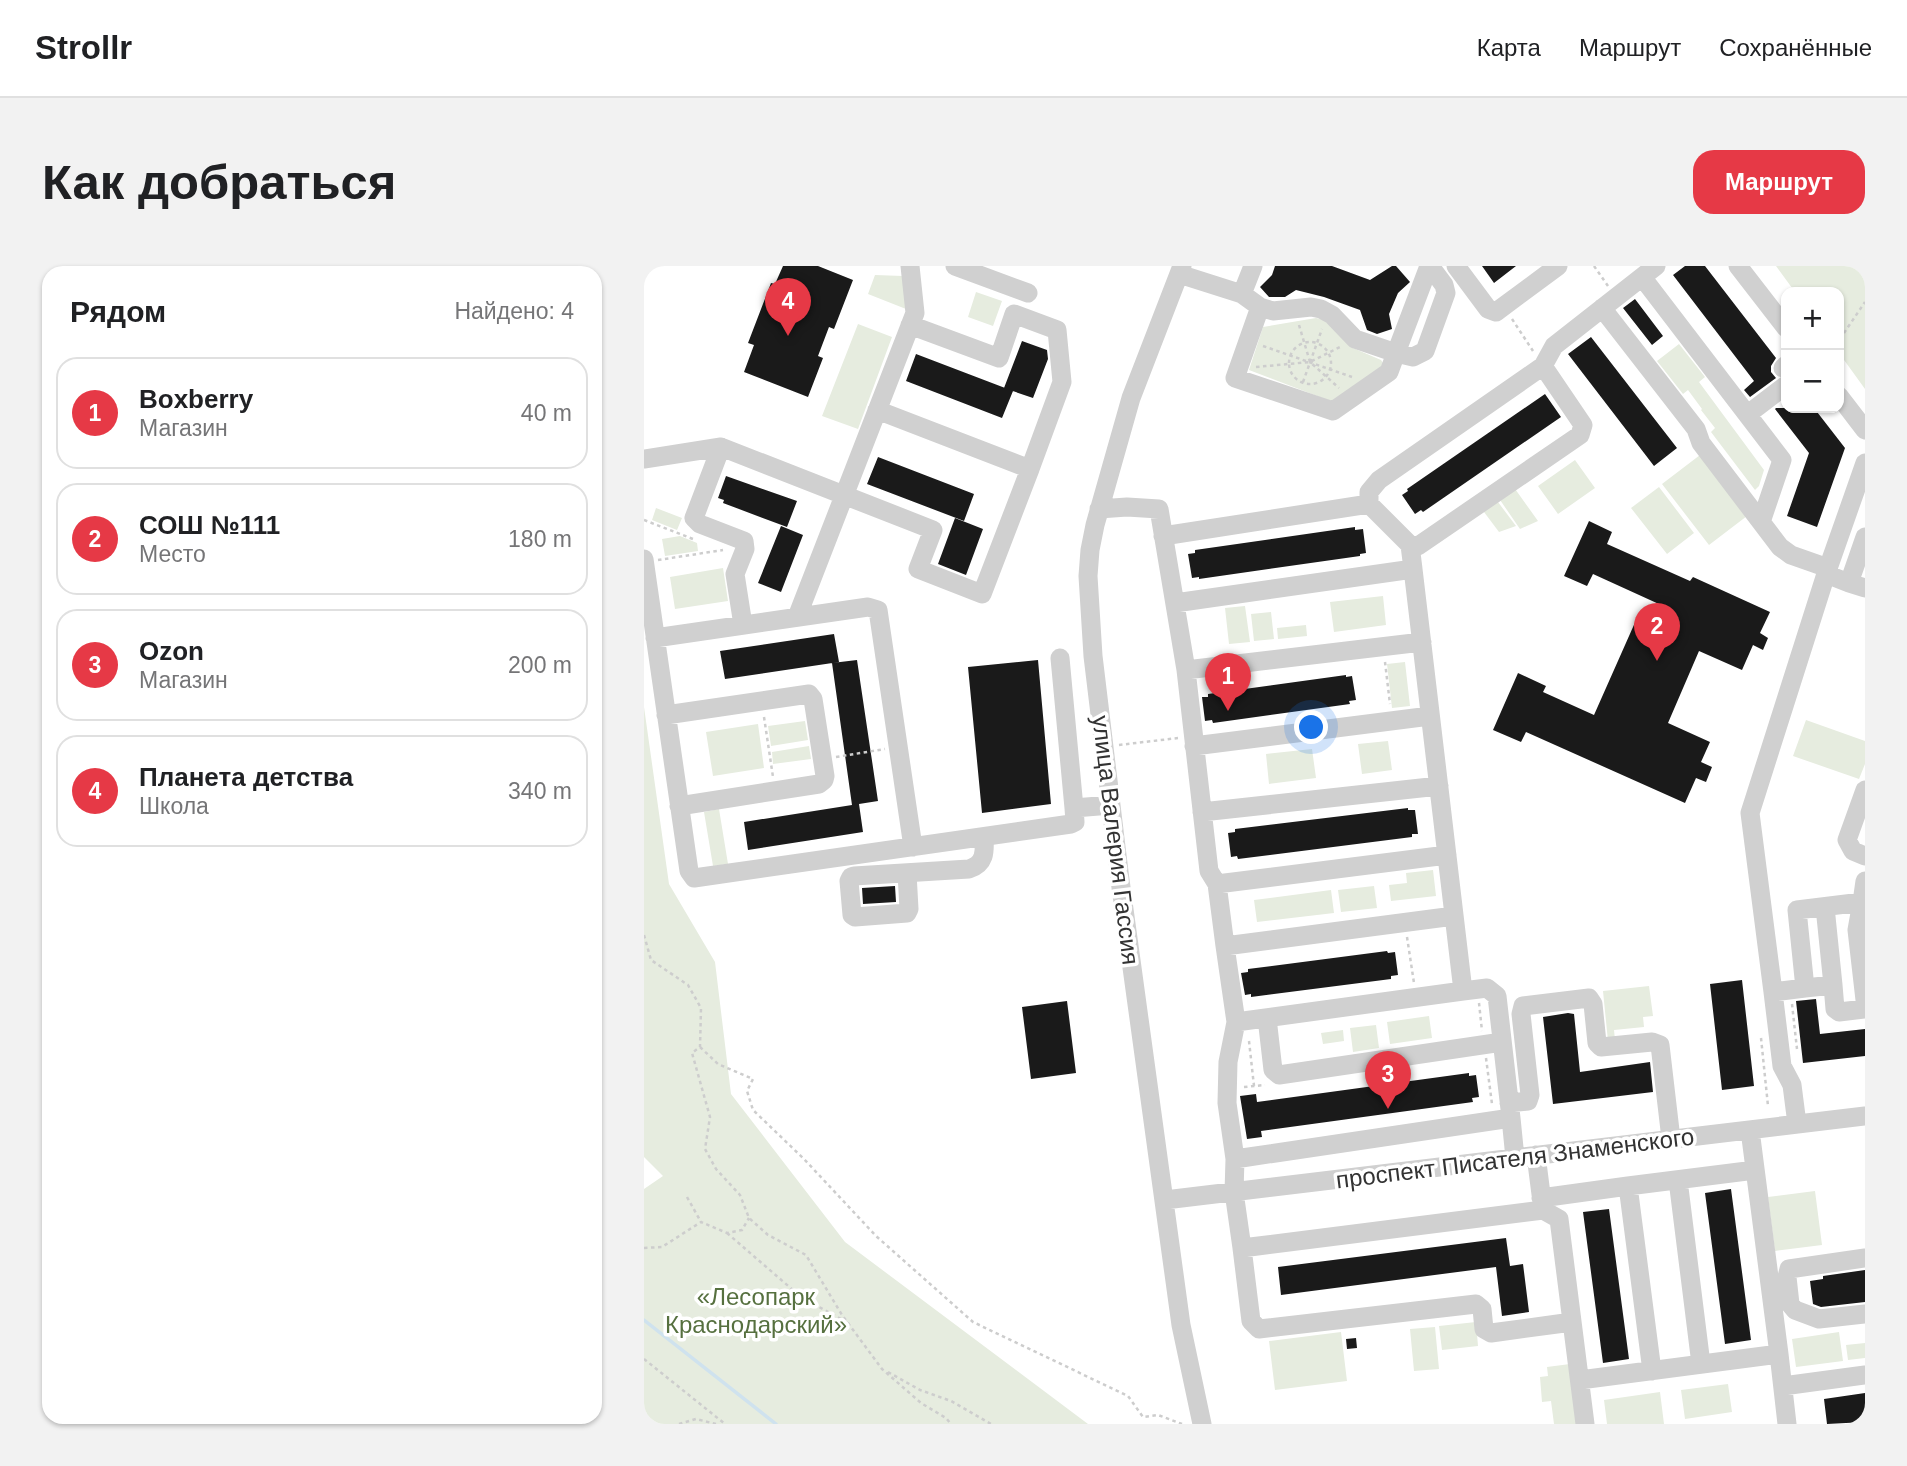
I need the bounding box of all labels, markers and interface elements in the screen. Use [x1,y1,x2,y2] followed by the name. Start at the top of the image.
[35,29,132,66] text: Strollr
[1477,34,1541,61] text: Карта
[1579,34,1681,61] text: Маршрут
[1719,34,1872,61] text: Сохранённые
[1693,150,1865,214] button: Маршрут
[42,155,396,209] text: Как добраться
[765,278,811,336] pin: 4
[1781,287,1844,413] map controls
[1781,287,1844,350] button: +
[70,295,166,328] text: Рядом
[454,298,574,324] text: Найдено: 4
[1781,350,1844,413] button: −
[139,384,253,414] text: Boxberry
[89,400,101,426] text: 1
[521,400,572,426] text: 40 m
[139,415,228,441] text: Магазин
[139,510,280,540] text: СОШ №111
[89,526,101,552] text: 2
[508,526,572,552] text: 180 m
[139,541,206,567] text: Место
[1634,603,1680,661] pin: 2
[139,636,204,666] text: Ozon
[89,652,101,678] text: 3
[508,652,572,678] text: 200 m
[1205,653,1251,711] pin: 1
[139,667,228,693] text: Магазин
[1294,710,1328,744] your location
[1087,714,1145,966] street label: улица Валерия Гассия
[139,762,353,792] text: Планета детства
[89,778,101,804] text: 4
[508,778,572,804] text: 340 m
[139,793,209,819] text: Школа
[1365,1051,1411,1109] pin: 3
[1334,1123,1696,1193] street label: проспект Писателя Знаменского
[665,1283,847,1338] park label: «Лесопарк Краснодарский»

